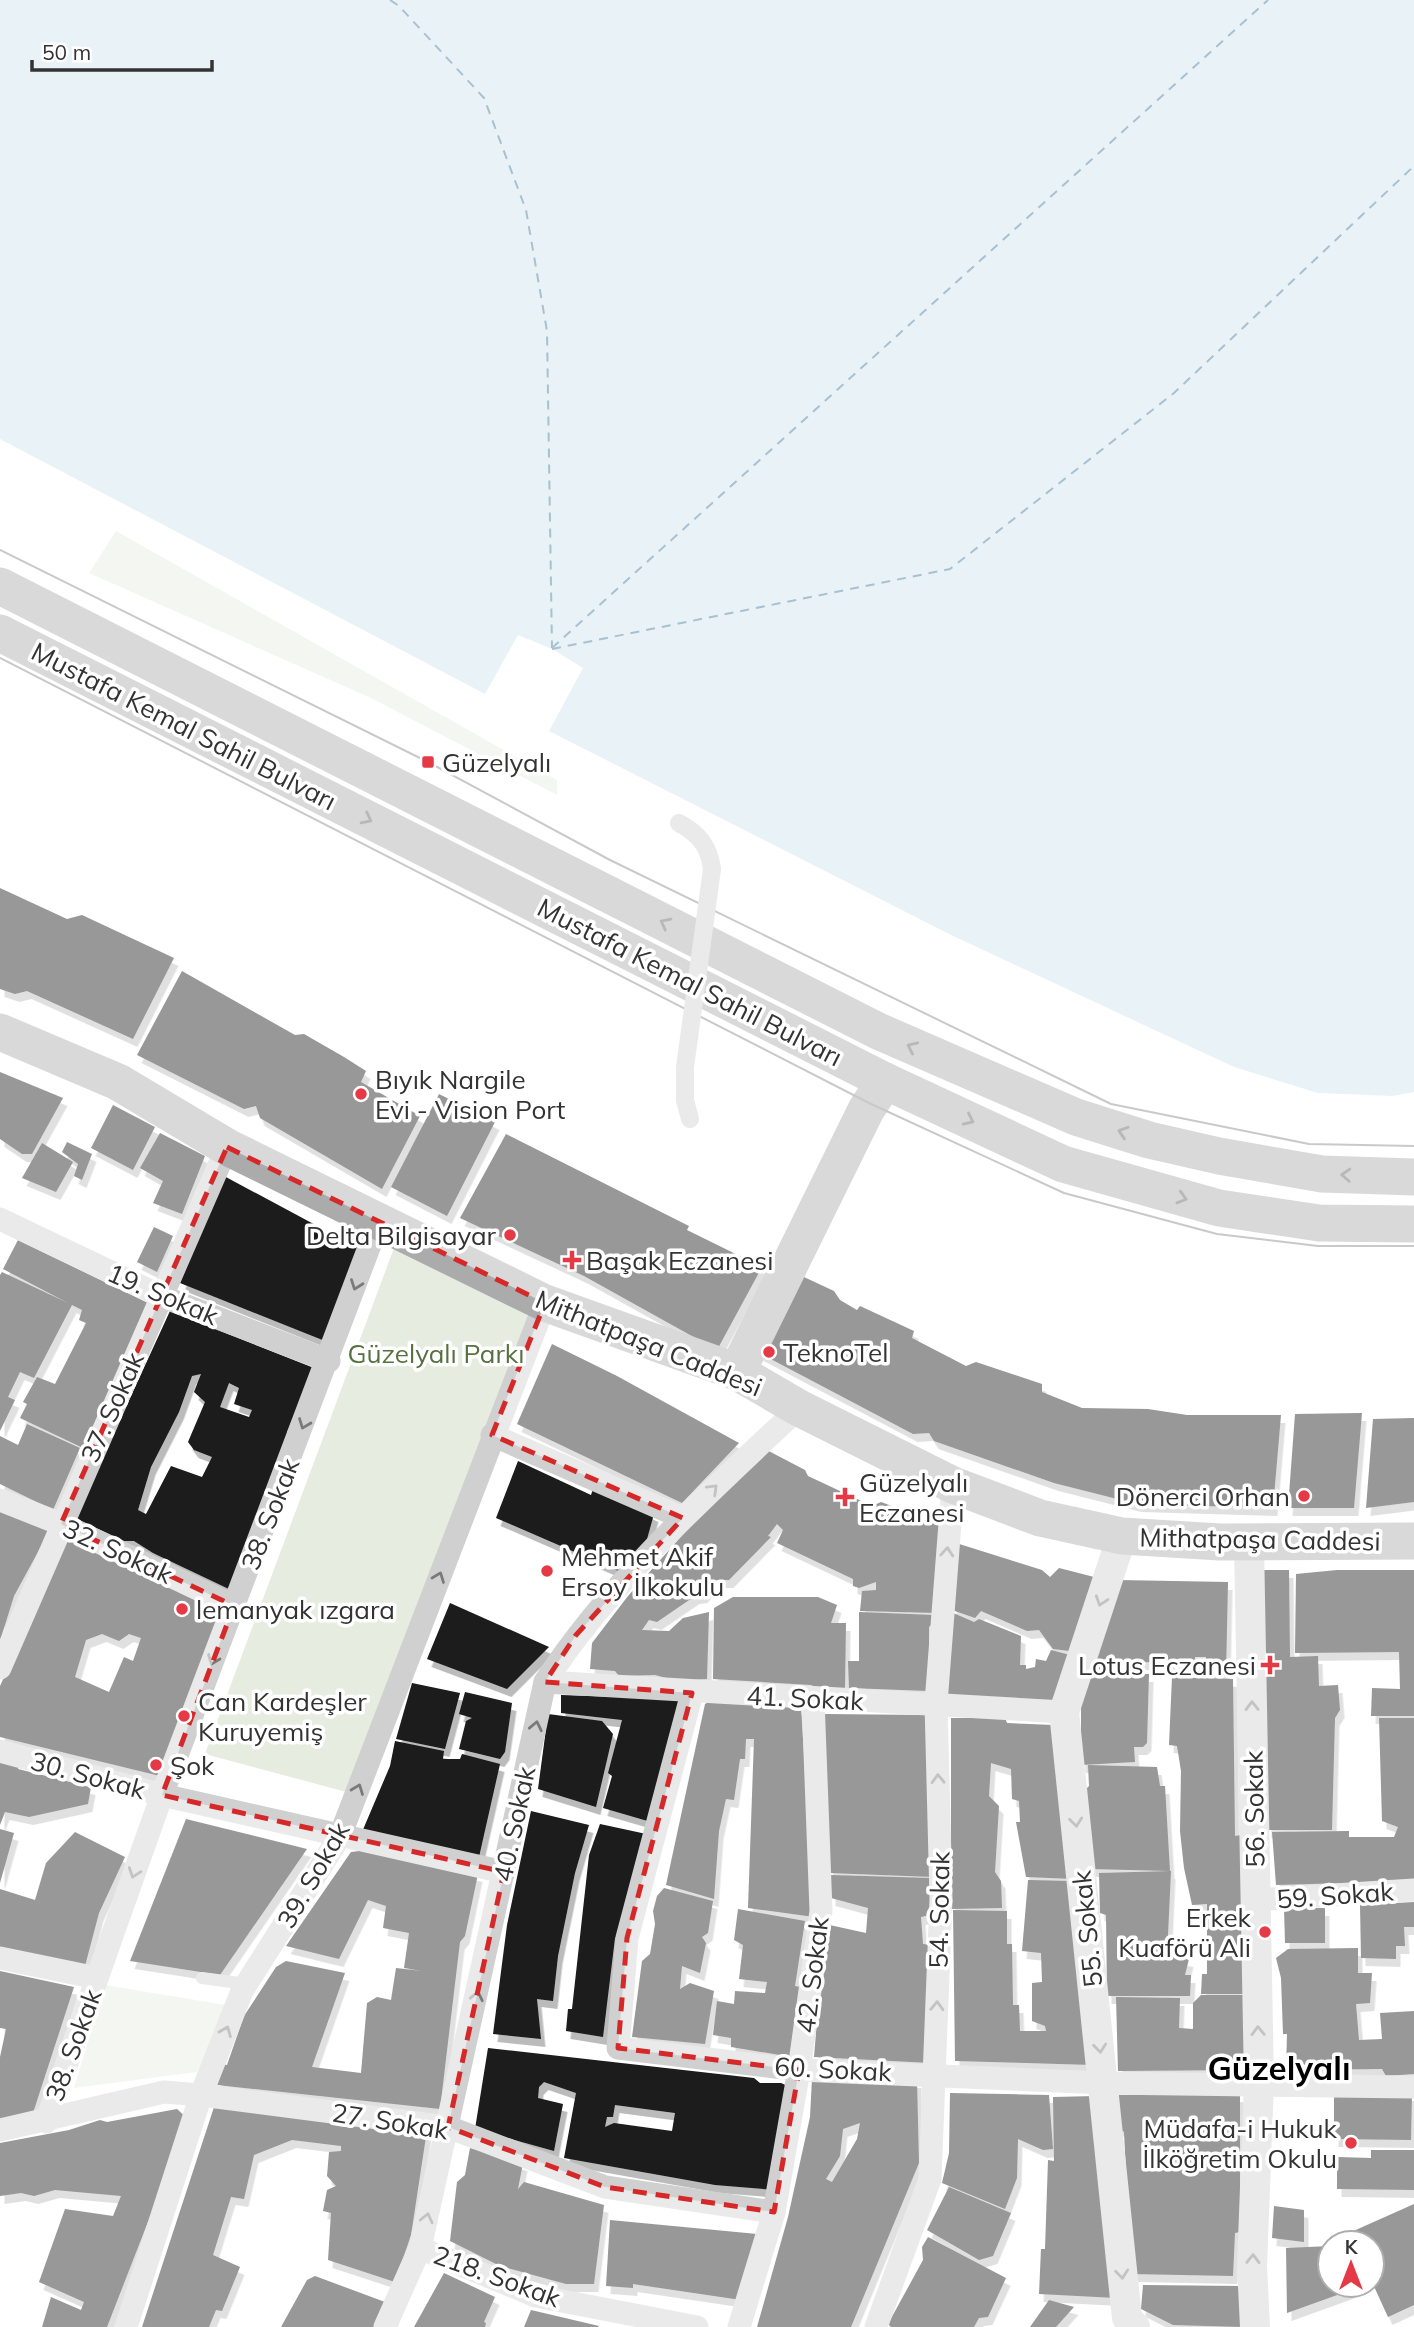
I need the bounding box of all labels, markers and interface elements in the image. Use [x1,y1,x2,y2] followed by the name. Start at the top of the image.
[32,28,212,72] scale bar
[42,39,91,65] text: 50 m
[26,635,342,817] street label: Mustafa Kemal Sahil Bulvarı
[442,746,551,779] place label: Güzelyalı
[420,754,436,770] marker: Güzelyalı
[360,810,372,824] one-way arrow
[532,891,848,1073] street label: Mustafa Kemal Sahil Bulvarı
[660,917,672,931] one-way arrow
[907,1041,919,1055] one-way arrow
[375,1063,565,1126] place label: Bıyık Nargile Evi - Vision Port
[353,1086,369,1102] marker: Bıyık Nargile Evi - Vision Port
[962,1112,974,1126] one-way arrow
[1117,1126,1130,1140] one-way arrow
[1340,1167,1351,1182] one-way arrow
[1176,1189,1188,1204] one-way arrow
[306,1219,497,1252] place label: Delta Bilgisayar
[502,1227,518,1243] marker: Delta Bilgisayar
[586,1244,773,1277] place label: Başak Eczanesi
[564,1252,580,1268] marker: Başak Eczanesi
[103,1256,224,1332] street label: 19. Sokak
[350,1279,364,1291] one-way arrow
[531,1282,767,1404] street label: Mithatpaşa Caddesi
[783,1336,888,1369] place label: TeknoTel
[348,1337,524,1370] park label: Güzelyalı Parkı
[761,1344,777,1360] marker: TeknoTel
[73,1346,151,1467] street label: 37. Sokak
[298,1418,312,1430] one-way arrow
[234,1453,307,1575] street label: 38. Sokak
[859,1466,968,1529] place label: Güzelyalı Eczanesi
[1116,1480,1290,1513] place label: Dönerci Orhan
[705,1485,718,1498] one-way arrow
[1296,1488,1312,1504] marker: Dönerci Orhan
[837,1489,853,1505] marker: Güzelyalı Eczanesi
[58,1511,179,1591] street label: 32. Sokak
[1139,1520,1381,1558] street label: Mithatpaşa Caddesi
[561,1540,724,1603] place label: Mehmet Akif Ersoy İlkokulu
[940,1546,955,1557] one-way arrow
[539,1563,555,1579] marker: Mehmet Akif Ersoy İlkokulu
[430,1571,444,1583] one-way arrow
[196,1593,395,1626] place label: lemanyak ızgara
[1095,1594,1109,1606] one-way arrow
[174,1601,190,1617] marker: lemanyak ızgara
[1078,1649,1256,1682] place label: Lotus Eczanesi
[208,1653,222,1665] one-way arrow
[1262,1657,1278,1673] marker: Lotus Eczanesi
[746,1678,865,1718] street label: 41. Sokak
[198,1685,367,1748] place label: Can Kardeşler Kuruyemiş
[1244,1700,1260,1711] one-way arrow
[176,1708,192,1724] marker: Can Kardeşler Kuruyemiş
[527,1720,542,1732] one-way arrow
[27,1744,149,1806] street label: 30. Sokak
[170,1749,215,1782] place label: Şok
[1236,1750,1272,1868] street label: 56. Sokak
[148,1757,164,1773] marker: Şok
[486,1763,542,1885] street label: 40. Sokak
[930,1773,945,1784] one-way arrow
[349,1784,363,1796] one-way arrow
[269,1815,357,1934] street label: 39. Sokak
[1068,1817,1083,1828] one-way arrow
[921,1851,957,1969] street label: 54. Sokak
[128,1866,142,1878] one-way arrow
[1064,1868,1110,1989] street label: 55. Sokak
[1275,1874,1395,1916] street label: 59. Sokak
[1118,1901,1252,1964] place label: Erkek Kuaförü Ali
[788,1914,836,2035] street label: 42. Sokak
[1257,1924,1273,1940] marker: Erkek Kuaförü Ali
[37,1984,109,2106] street label: 38. Sokak
[468,1990,483,2002] one-way arrow
[929,2001,945,2011] one-way arrow
[218,2026,232,2038] one-way arrow
[1250,2026,1266,2036] one-way arrow
[1092,2043,1107,2054] one-way arrow
[1207,2047,1351,2088] district label: Güzelyalı
[774,2049,893,2089] street label: 60. Sokak
[330,2096,451,2147] street label: 27. Sokak
[1143,2112,1338,2175] place label: Müdafa-i Hukuk İlköğretim Okulu
[1343,2135,1359,2151] marker: Müdafa-i Hukuk İlköğretim Okulu
[419,2212,433,2224] one-way arrow
[1316,2229,1386,2299] north arrow
[1345,2235,1359,2259] text: K
[429,2238,566,2314] street label: 218. Sokak
[1245,2253,1260,2264] one-way arrow
[1115,2269,1130,2280] one-way arrow

